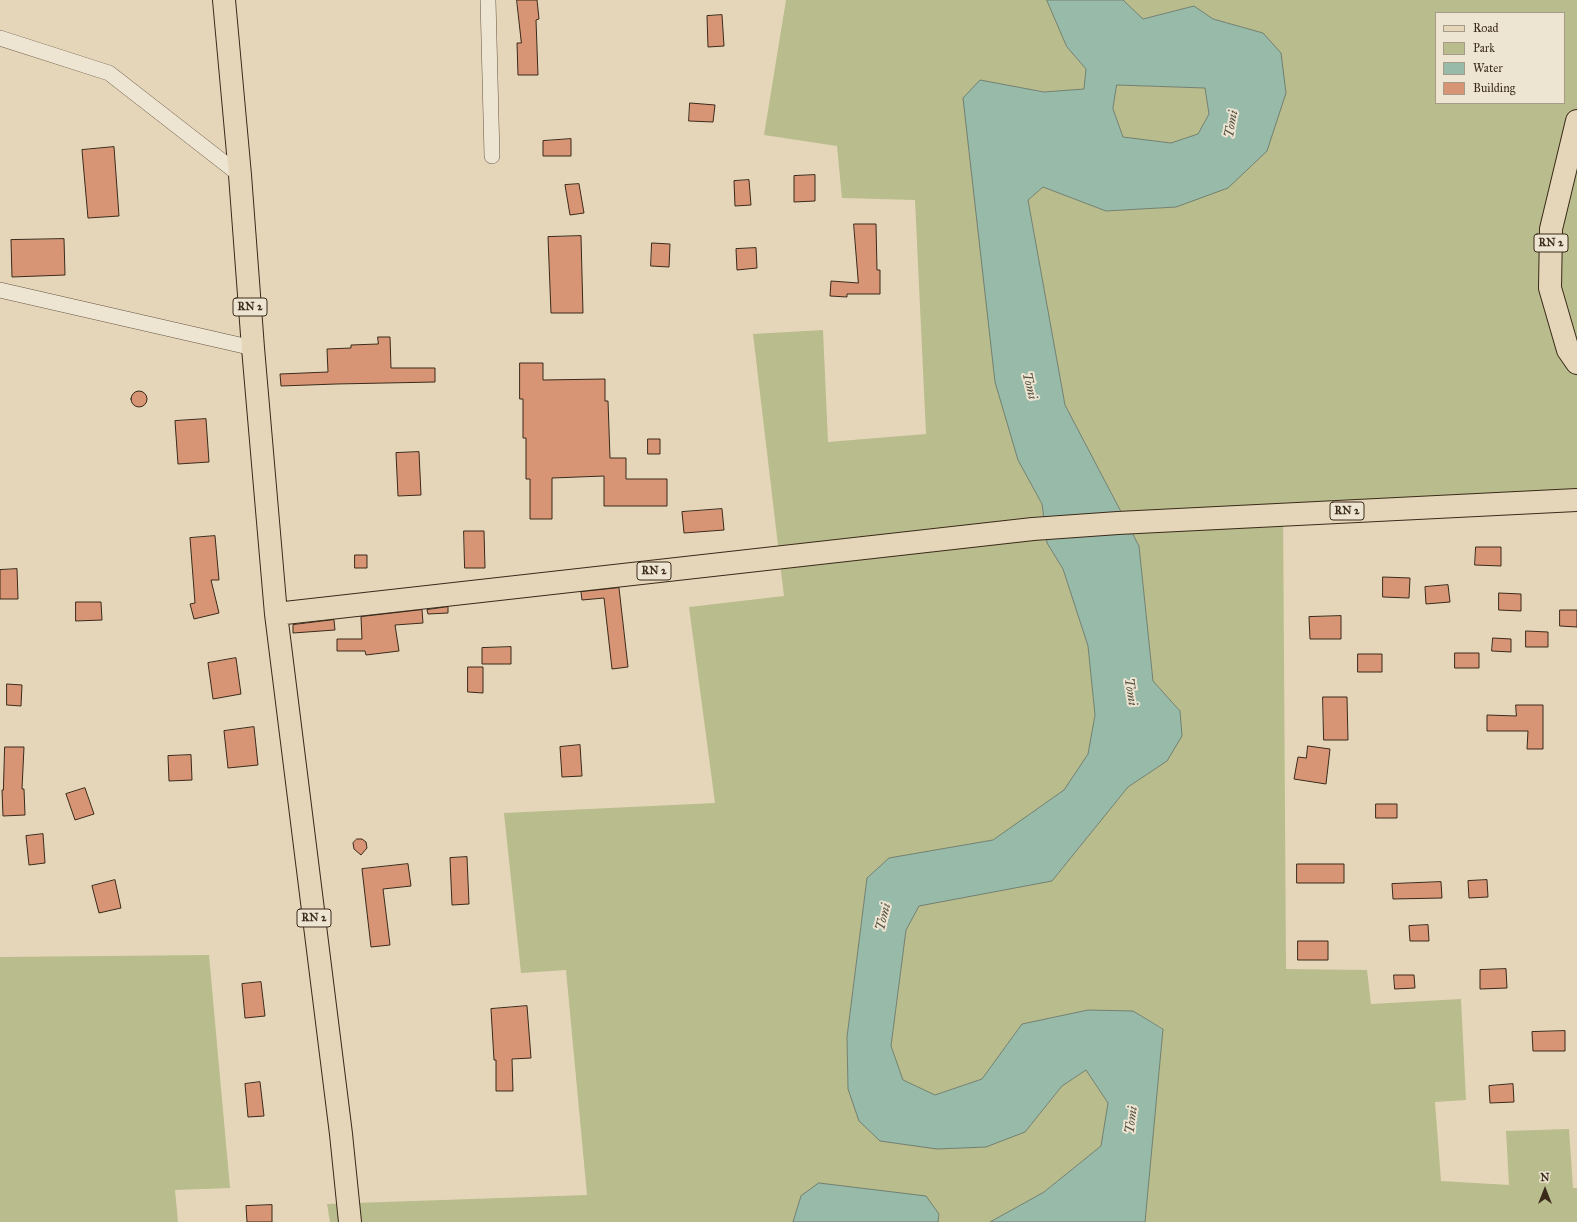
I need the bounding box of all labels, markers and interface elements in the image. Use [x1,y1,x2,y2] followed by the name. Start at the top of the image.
[1435,12,1565,104] legend
[1473,21,1499,35] text: Road
[1473,41,1495,55] text: Park
[1473,61,1503,75] text: Water
[1473,81,1515,95] text: Building
[1222,109,1242,139] water label: Tomi
[1534,234,1568,252] road number: RN 2
[233,298,267,316] road number: RN 2
[1018,371,1040,401] water label: Tomi
[1330,502,1364,520] road number: RN 2
[637,562,671,580] road number: RN 2
[1120,677,1140,707] water label: Tomi
[873,902,895,932] water label: Tomi
[297,909,331,927] road number: RN 2
[1123,1105,1141,1135] water label: Tomi
[1525,1170,1565,1210] north arrow
[1540,1171,1550,1184] text: N

